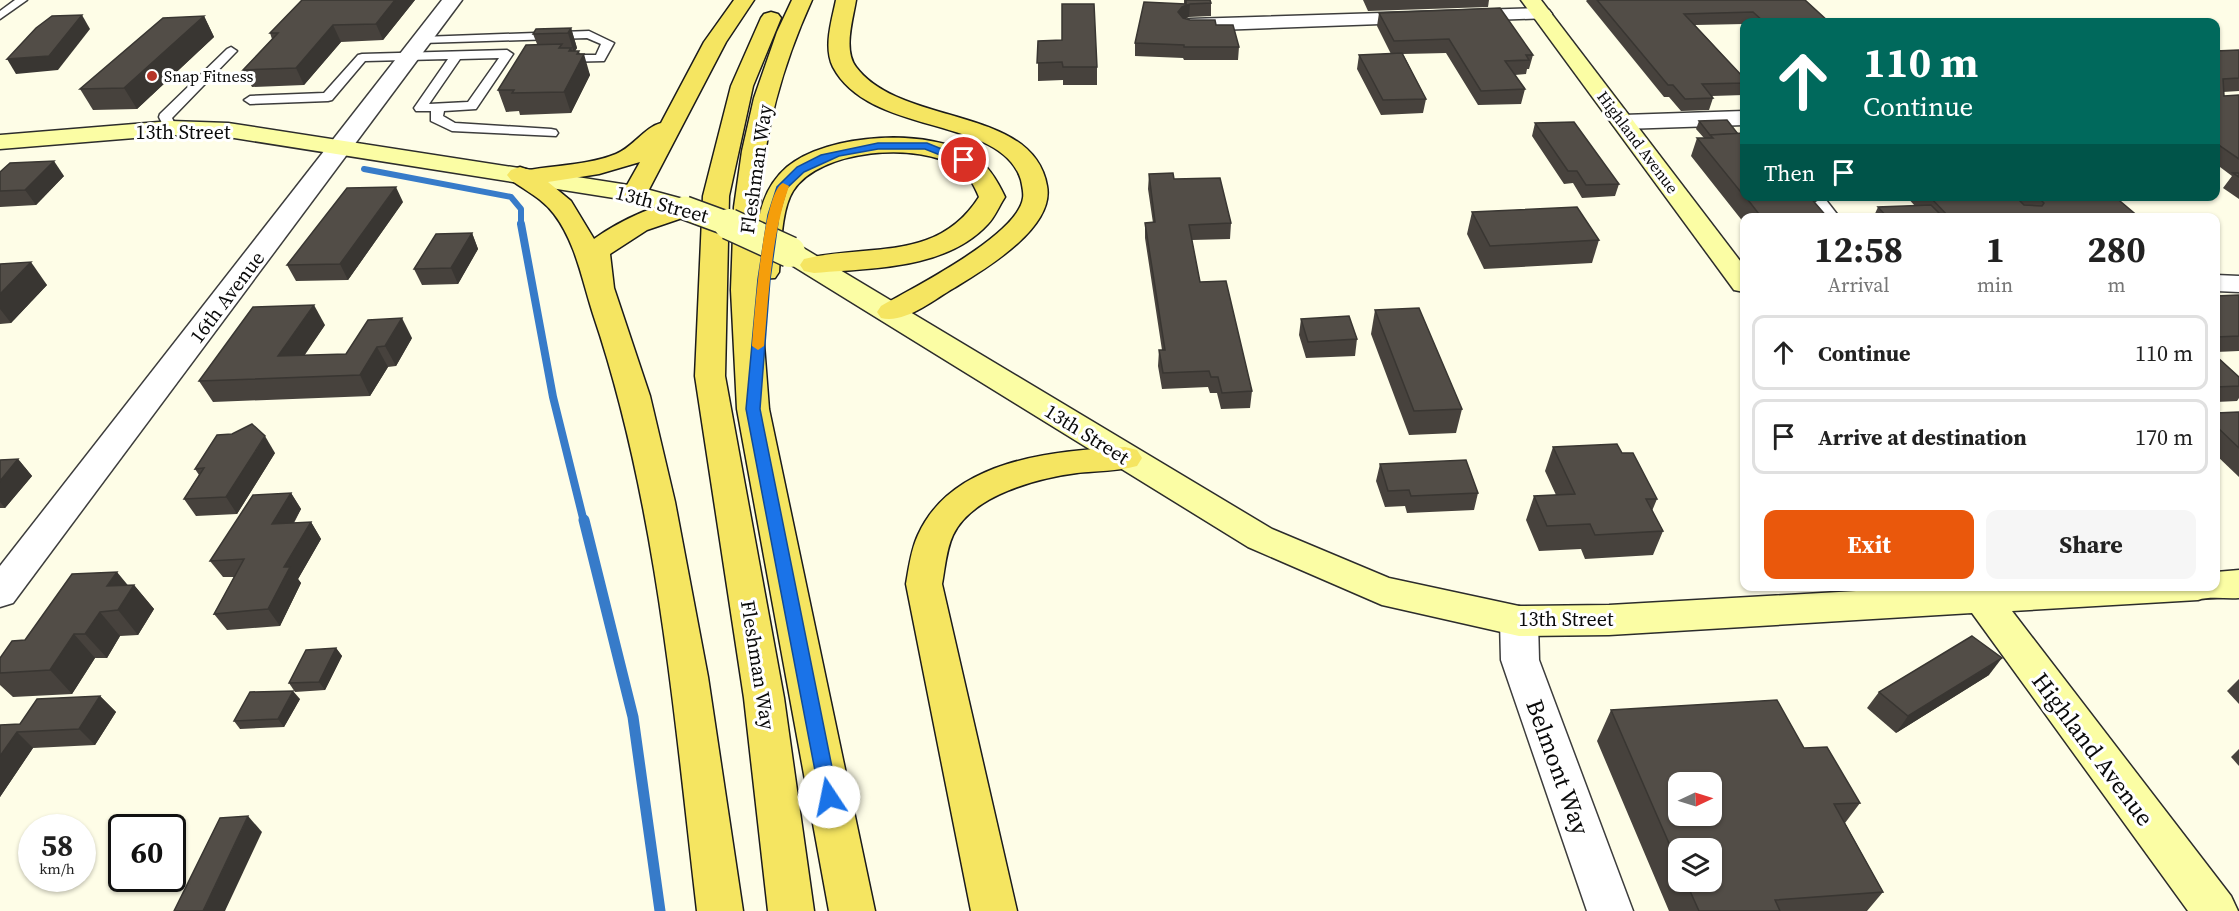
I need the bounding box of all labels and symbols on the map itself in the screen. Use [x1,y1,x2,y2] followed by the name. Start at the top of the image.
[164,65,254,87] place label: Snap Fitness
[145,69,159,83] marker: Snap Fitness
[1592,86,1684,198] street label: Highland Avenue
[733,102,779,236] street label: Fleshman Way
[136,118,231,146] street label: 13th Street
[938,134,989,185] pin
[613,178,712,230] street label: 13th Street
[183,245,271,349] street label: 16th Avenue
[1039,397,1135,471] street label: 13th Street
[734,598,782,732] street label: Fleshman Way
[1519,605,1614,633] street label: 13th Street
[2024,666,2162,832] street label: Highland Avenue
[1518,695,1598,840] street label: Belmont Way
[797,765,861,829] position arrow
[1668,772,1722,826] north arrow
[108,814,186,892] speed limit sign: 60

